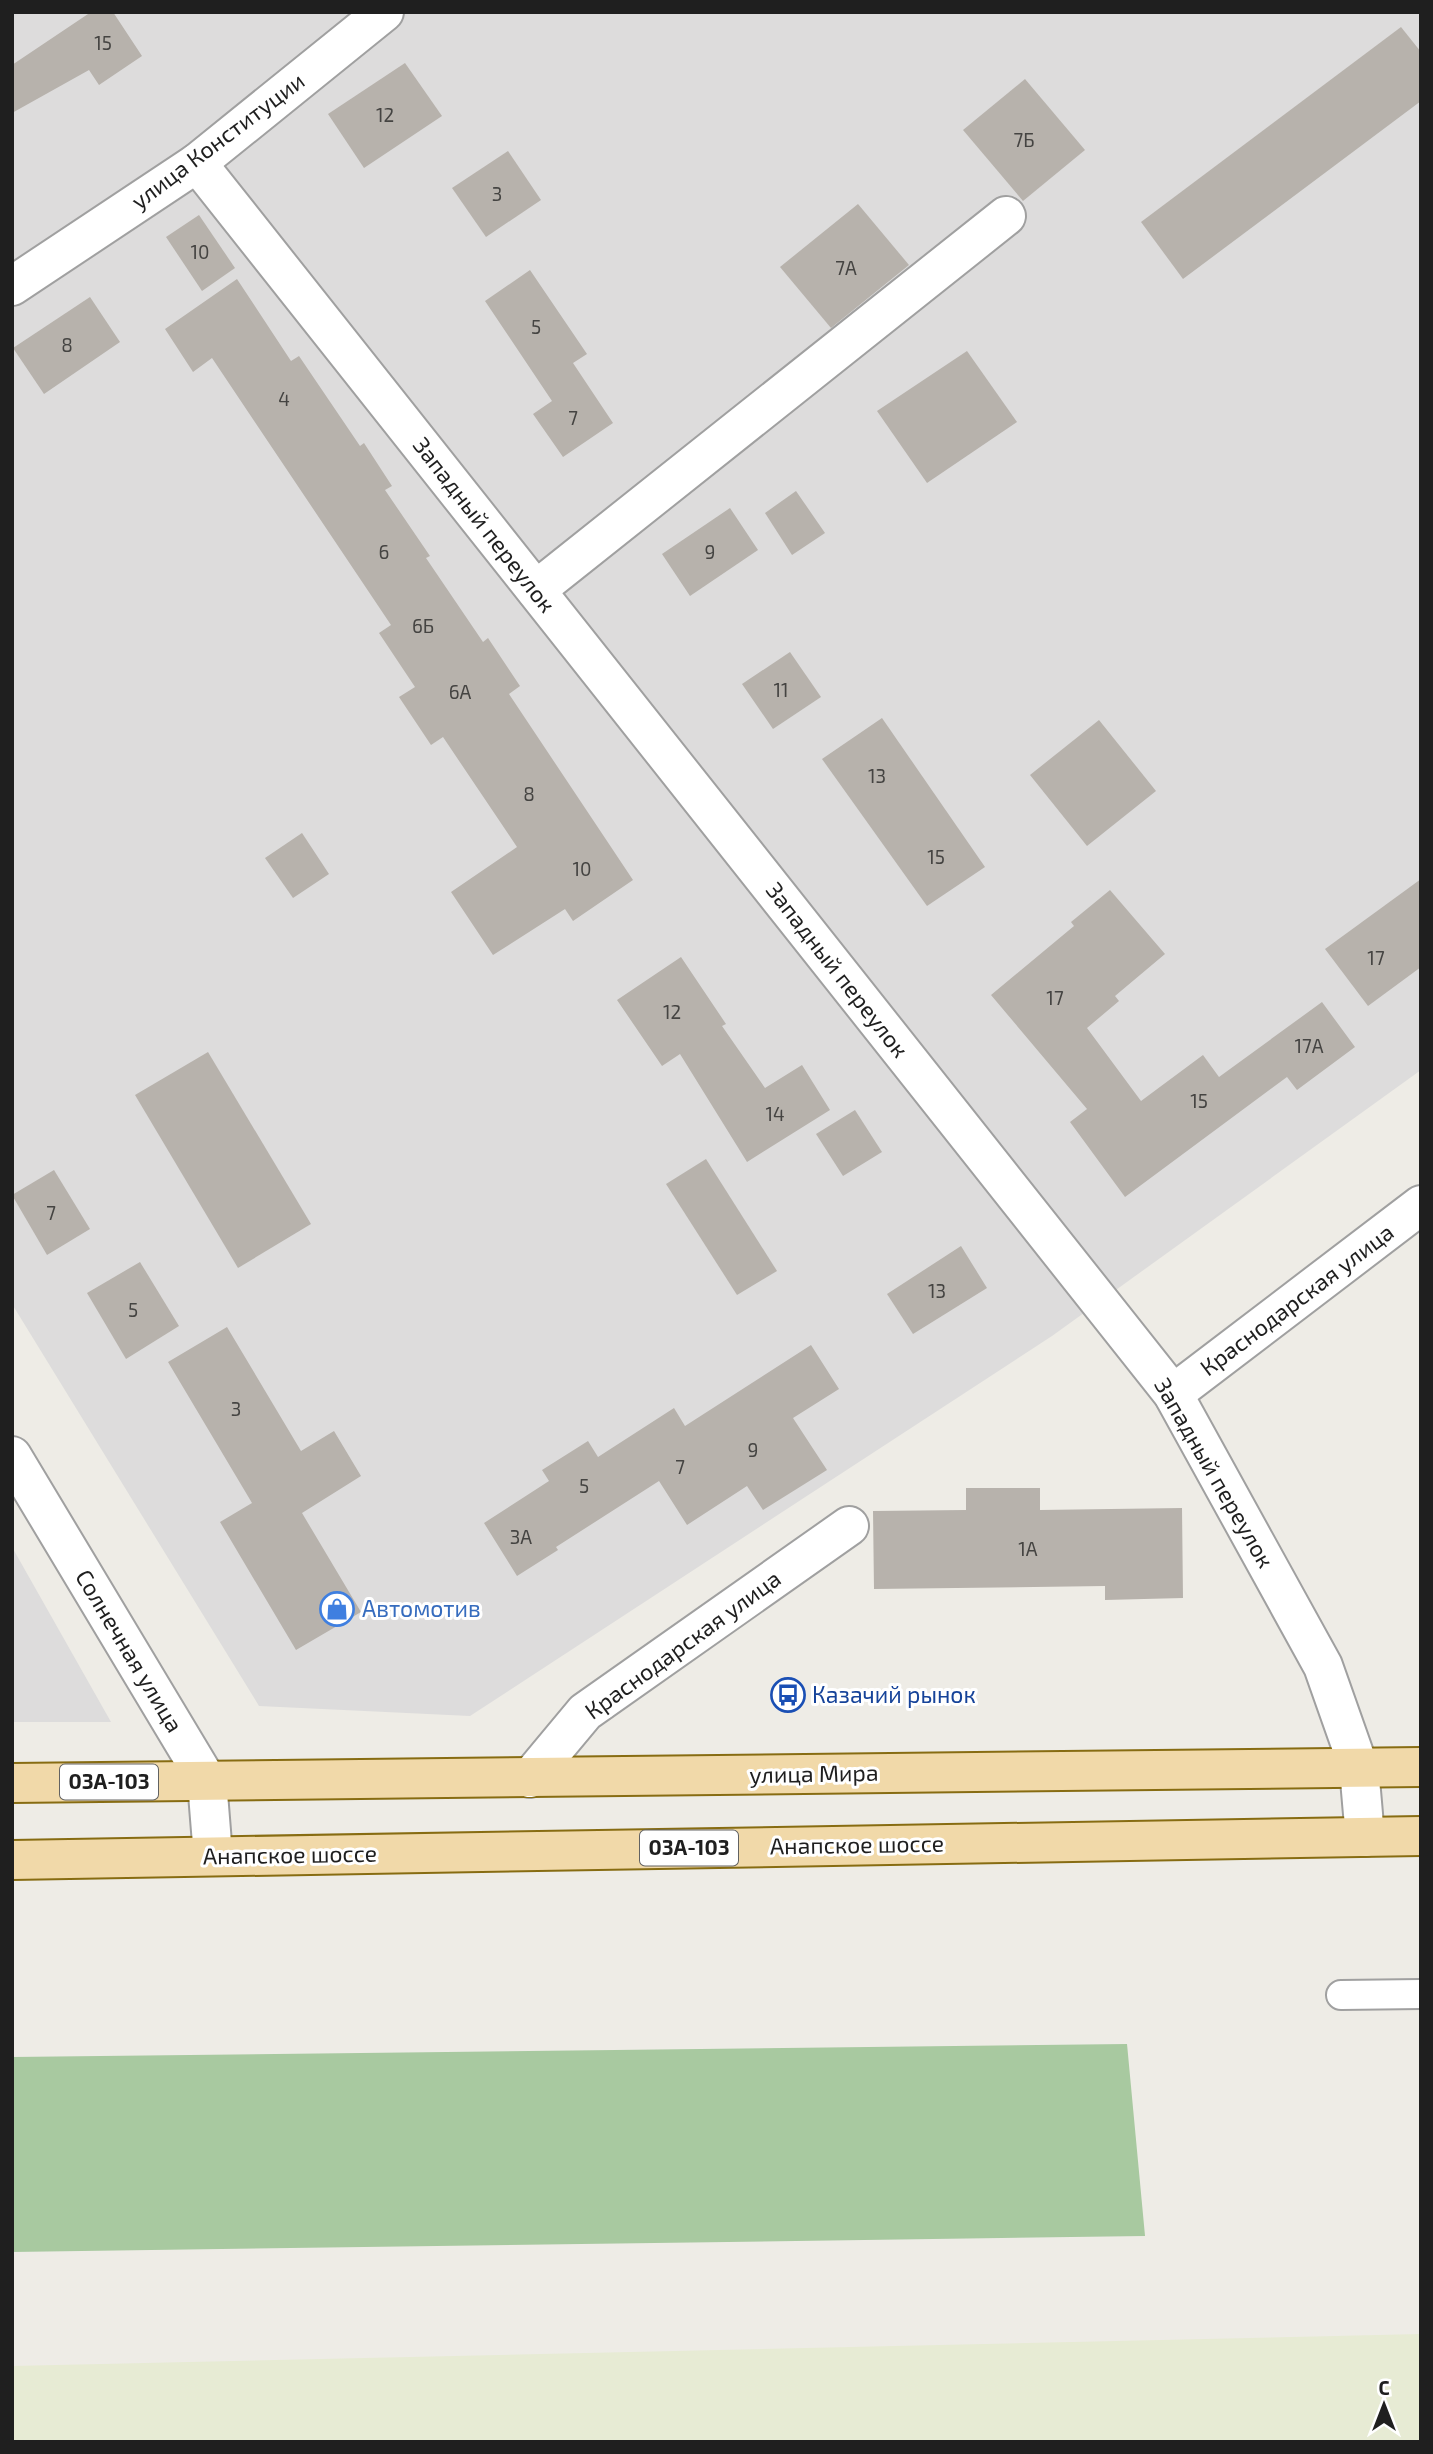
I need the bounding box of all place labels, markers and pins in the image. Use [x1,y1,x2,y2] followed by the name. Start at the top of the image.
[318,1590,356,1628] shop icon: Автомотив
[362,1594,481,1622] place label: Автомотив
[769,1676,807,1714] bus stop icon: Казачий рынок
[812,1680,976,1708] place label: Казачий рынок

